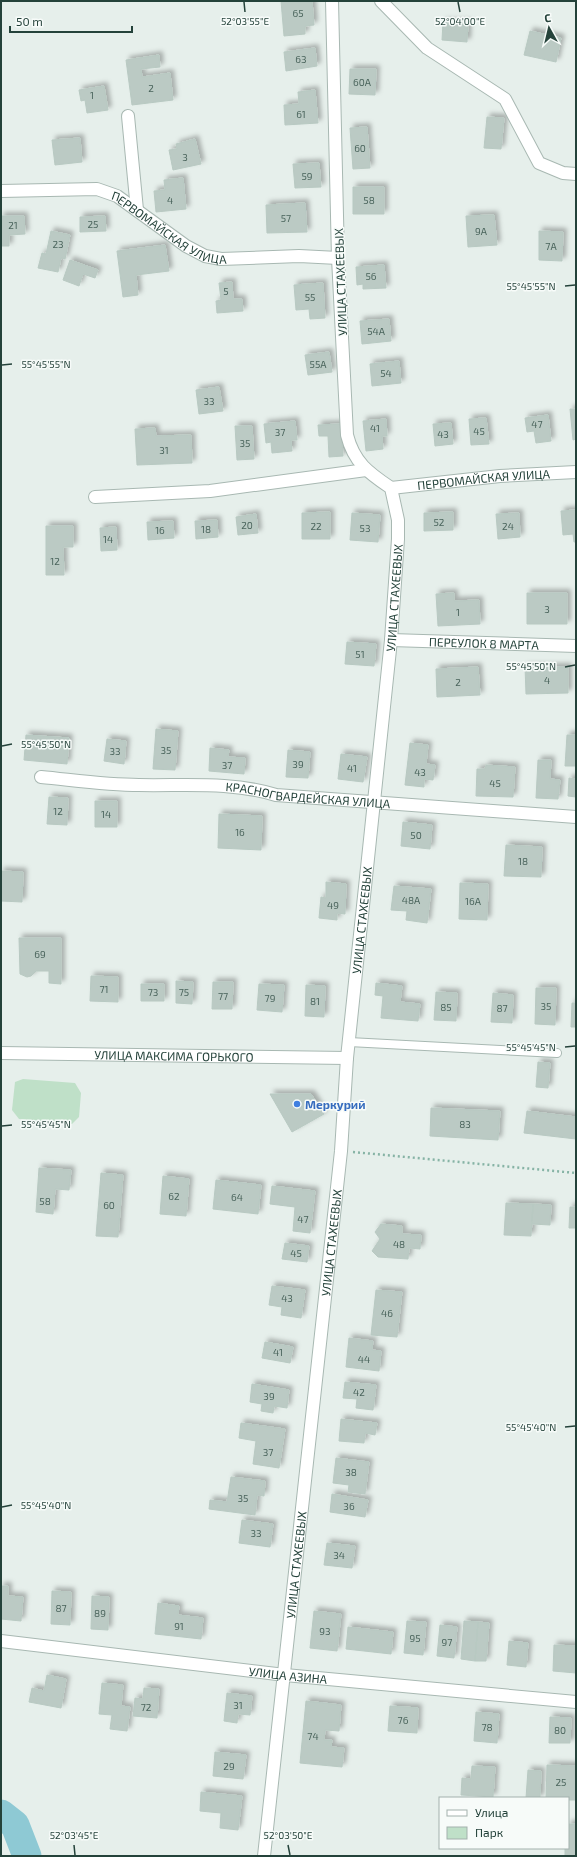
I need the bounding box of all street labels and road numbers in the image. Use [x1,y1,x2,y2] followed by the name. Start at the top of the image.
[110,188,227,266] street label: ПЕРВОМАЙСКАЯ УЛИЦА
[331,227,349,336] street label: УЛИЦА СТАХЕЕВЫХ
[416,466,551,492] street label: ПЕРВОМАЙСКАЯ УЛИЦА
[383,543,405,652] street label: УЛИЦА СТАХЕЕВЫХ
[429,634,540,652] street label: ПЕРЕУЛОК 8 МАРТА
[225,779,391,810] street label: КРАСНОГВАРДЕЙСКАЯ УЛИЦА
[349,865,374,975] street label: УЛИЦА СТАХЕЕВЫХ
[94,1047,254,1064] street label: УЛИЦА МАКСИМА ГОРЬКОГО
[318,1188,344,1297] street label: УЛИЦА СТАХЕЕВЫХ
[283,1510,309,1619] street label: УЛИЦА СТАХЕЕВЫХ
[248,1664,328,1686] street label: УЛИЦА АЗИНА

